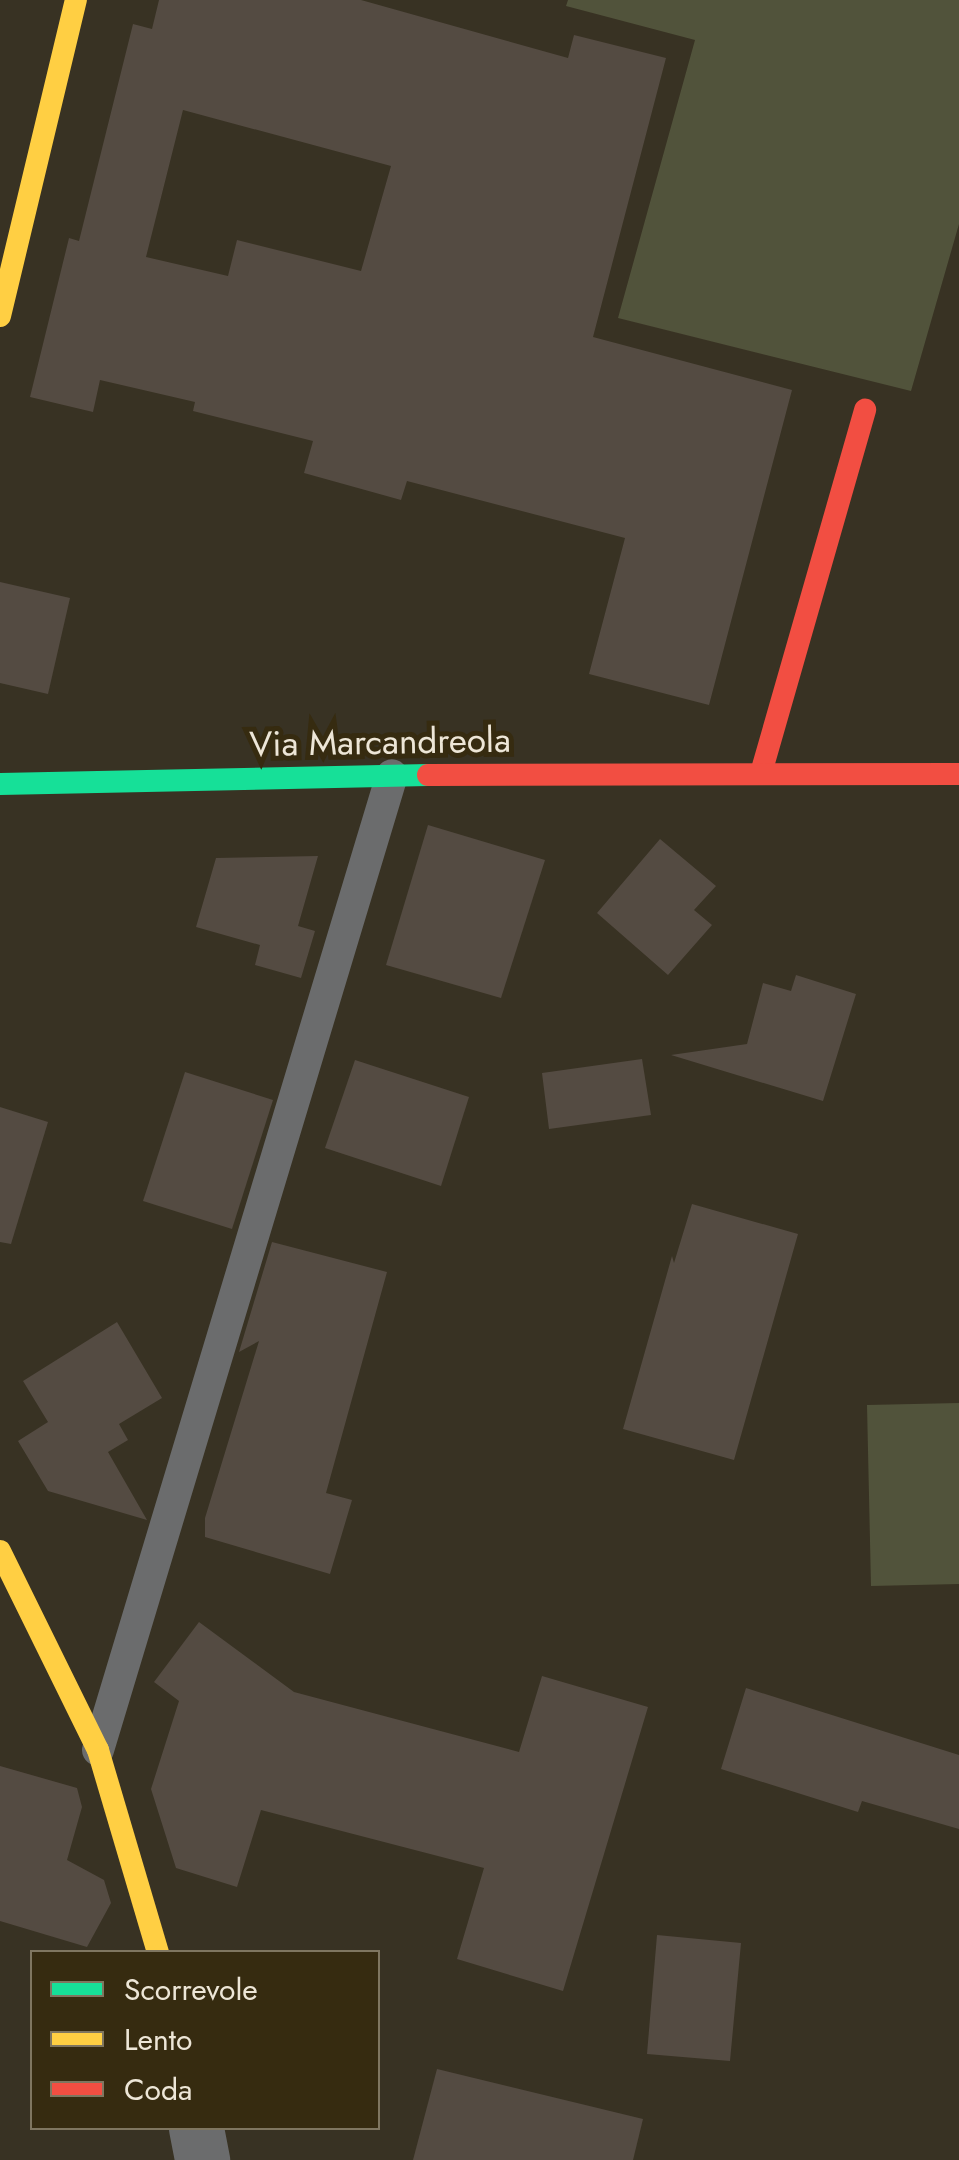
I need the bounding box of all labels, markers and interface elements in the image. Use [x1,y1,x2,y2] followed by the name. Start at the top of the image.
[249,719,511,765] street label: Via Marcandreola
[30,1950,380,2130] legend
[124,1968,258,2011] text: Scorrevole
[124,2018,192,2061] text: Lento
[124,2068,192,2111] text: Coda

